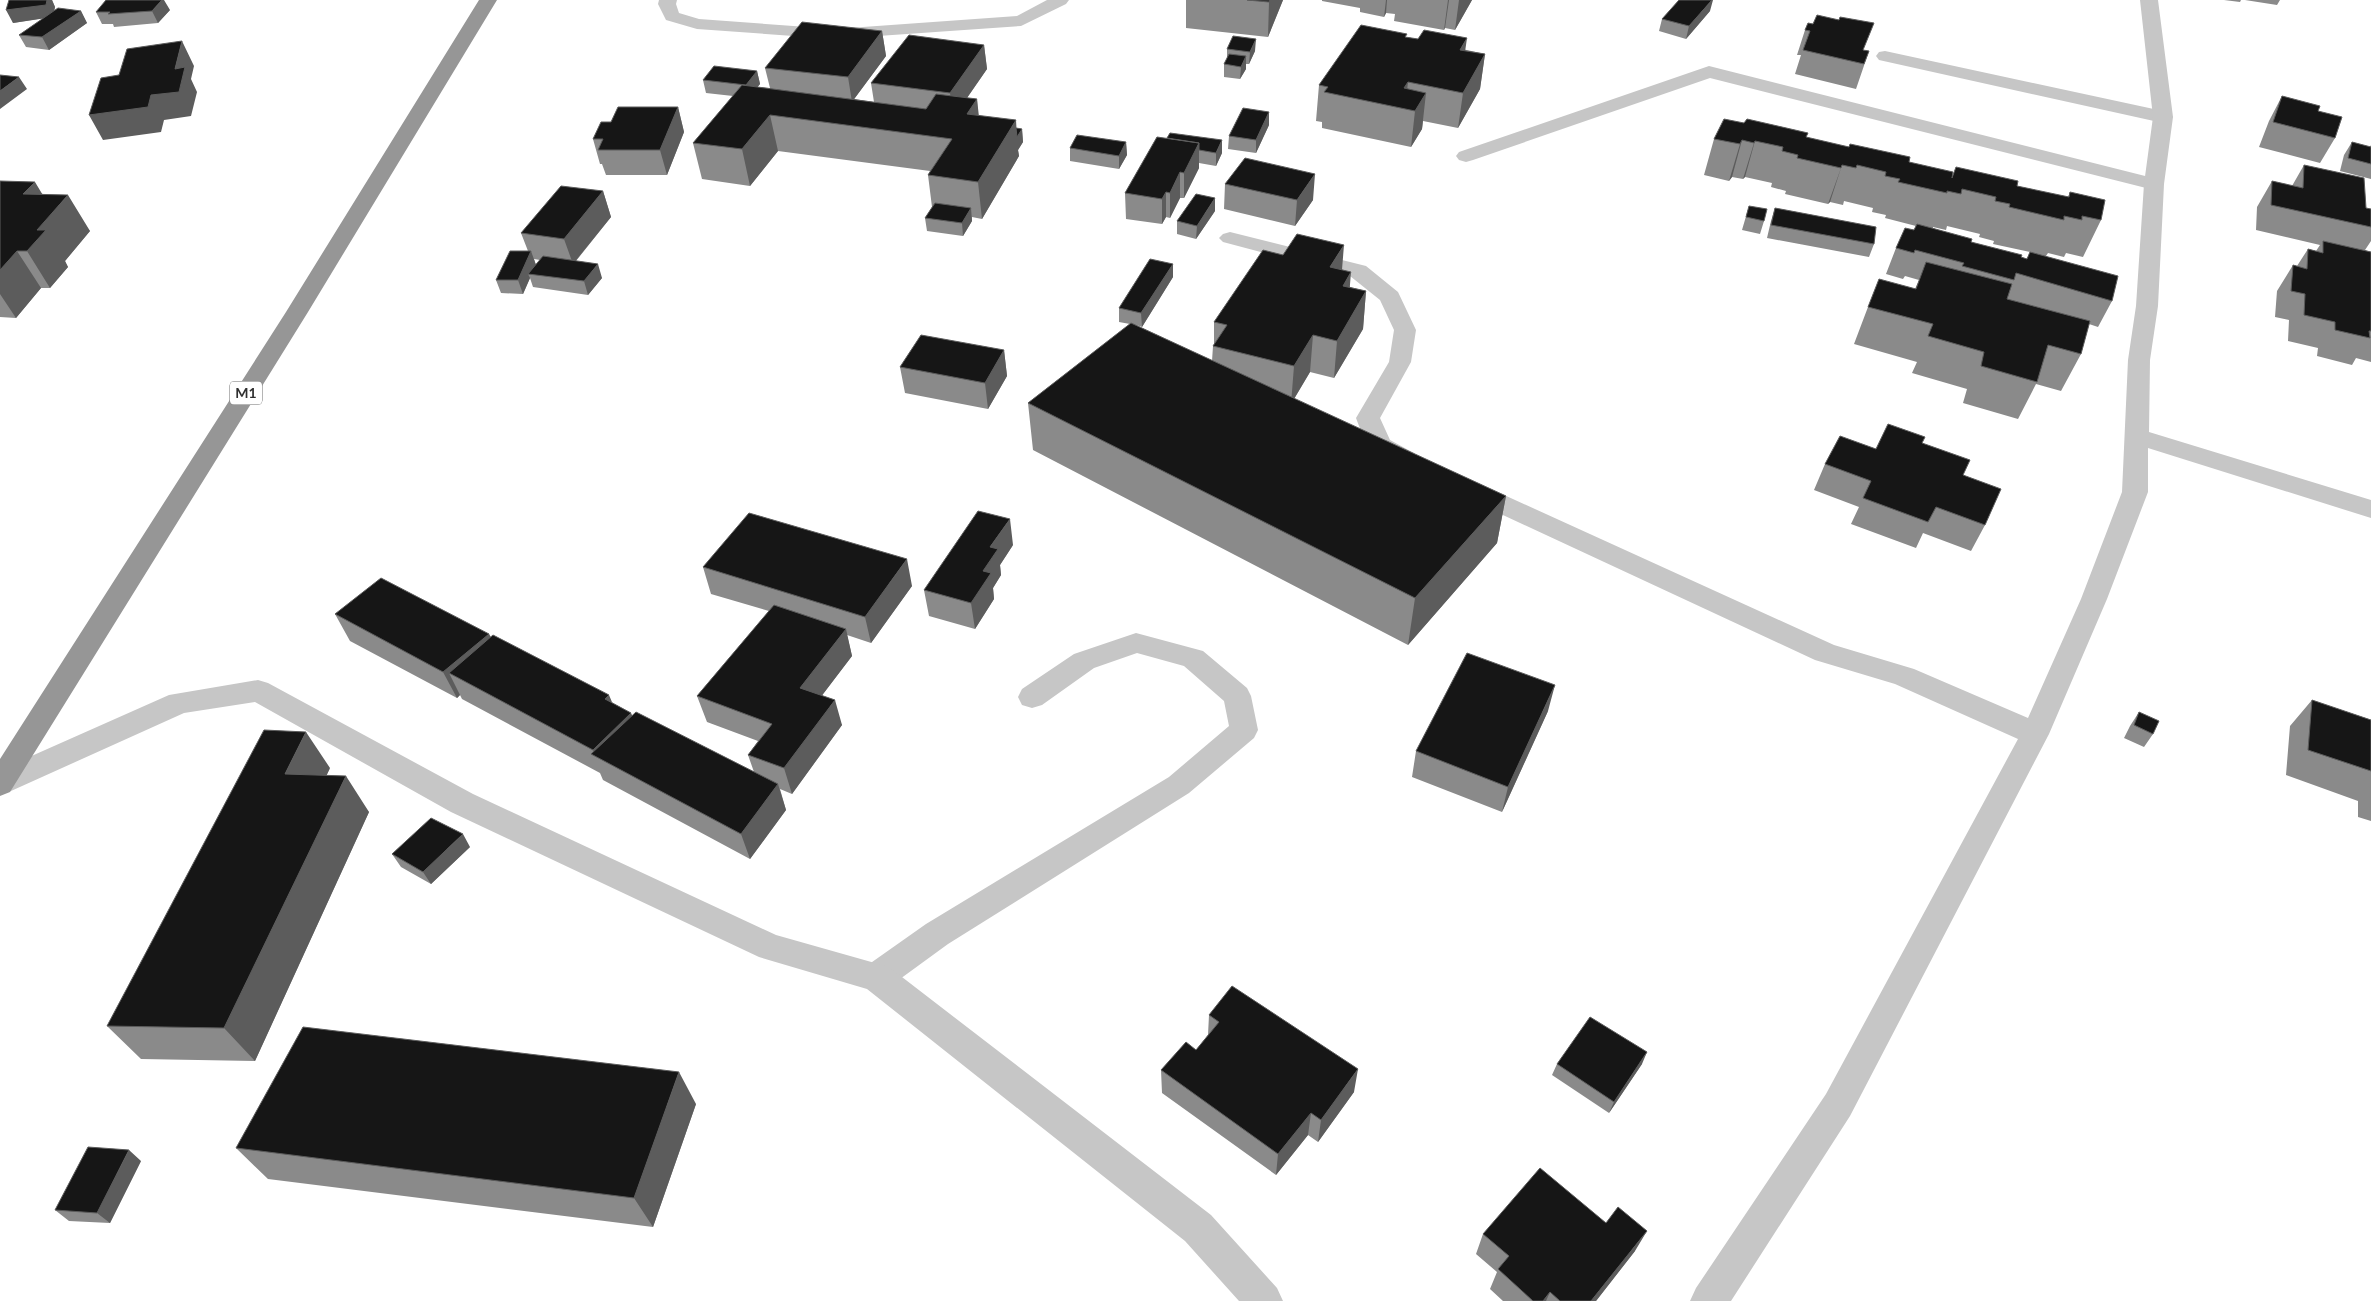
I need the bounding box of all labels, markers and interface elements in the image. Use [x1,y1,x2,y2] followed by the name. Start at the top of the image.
[230,382,262,404] road number: M1

